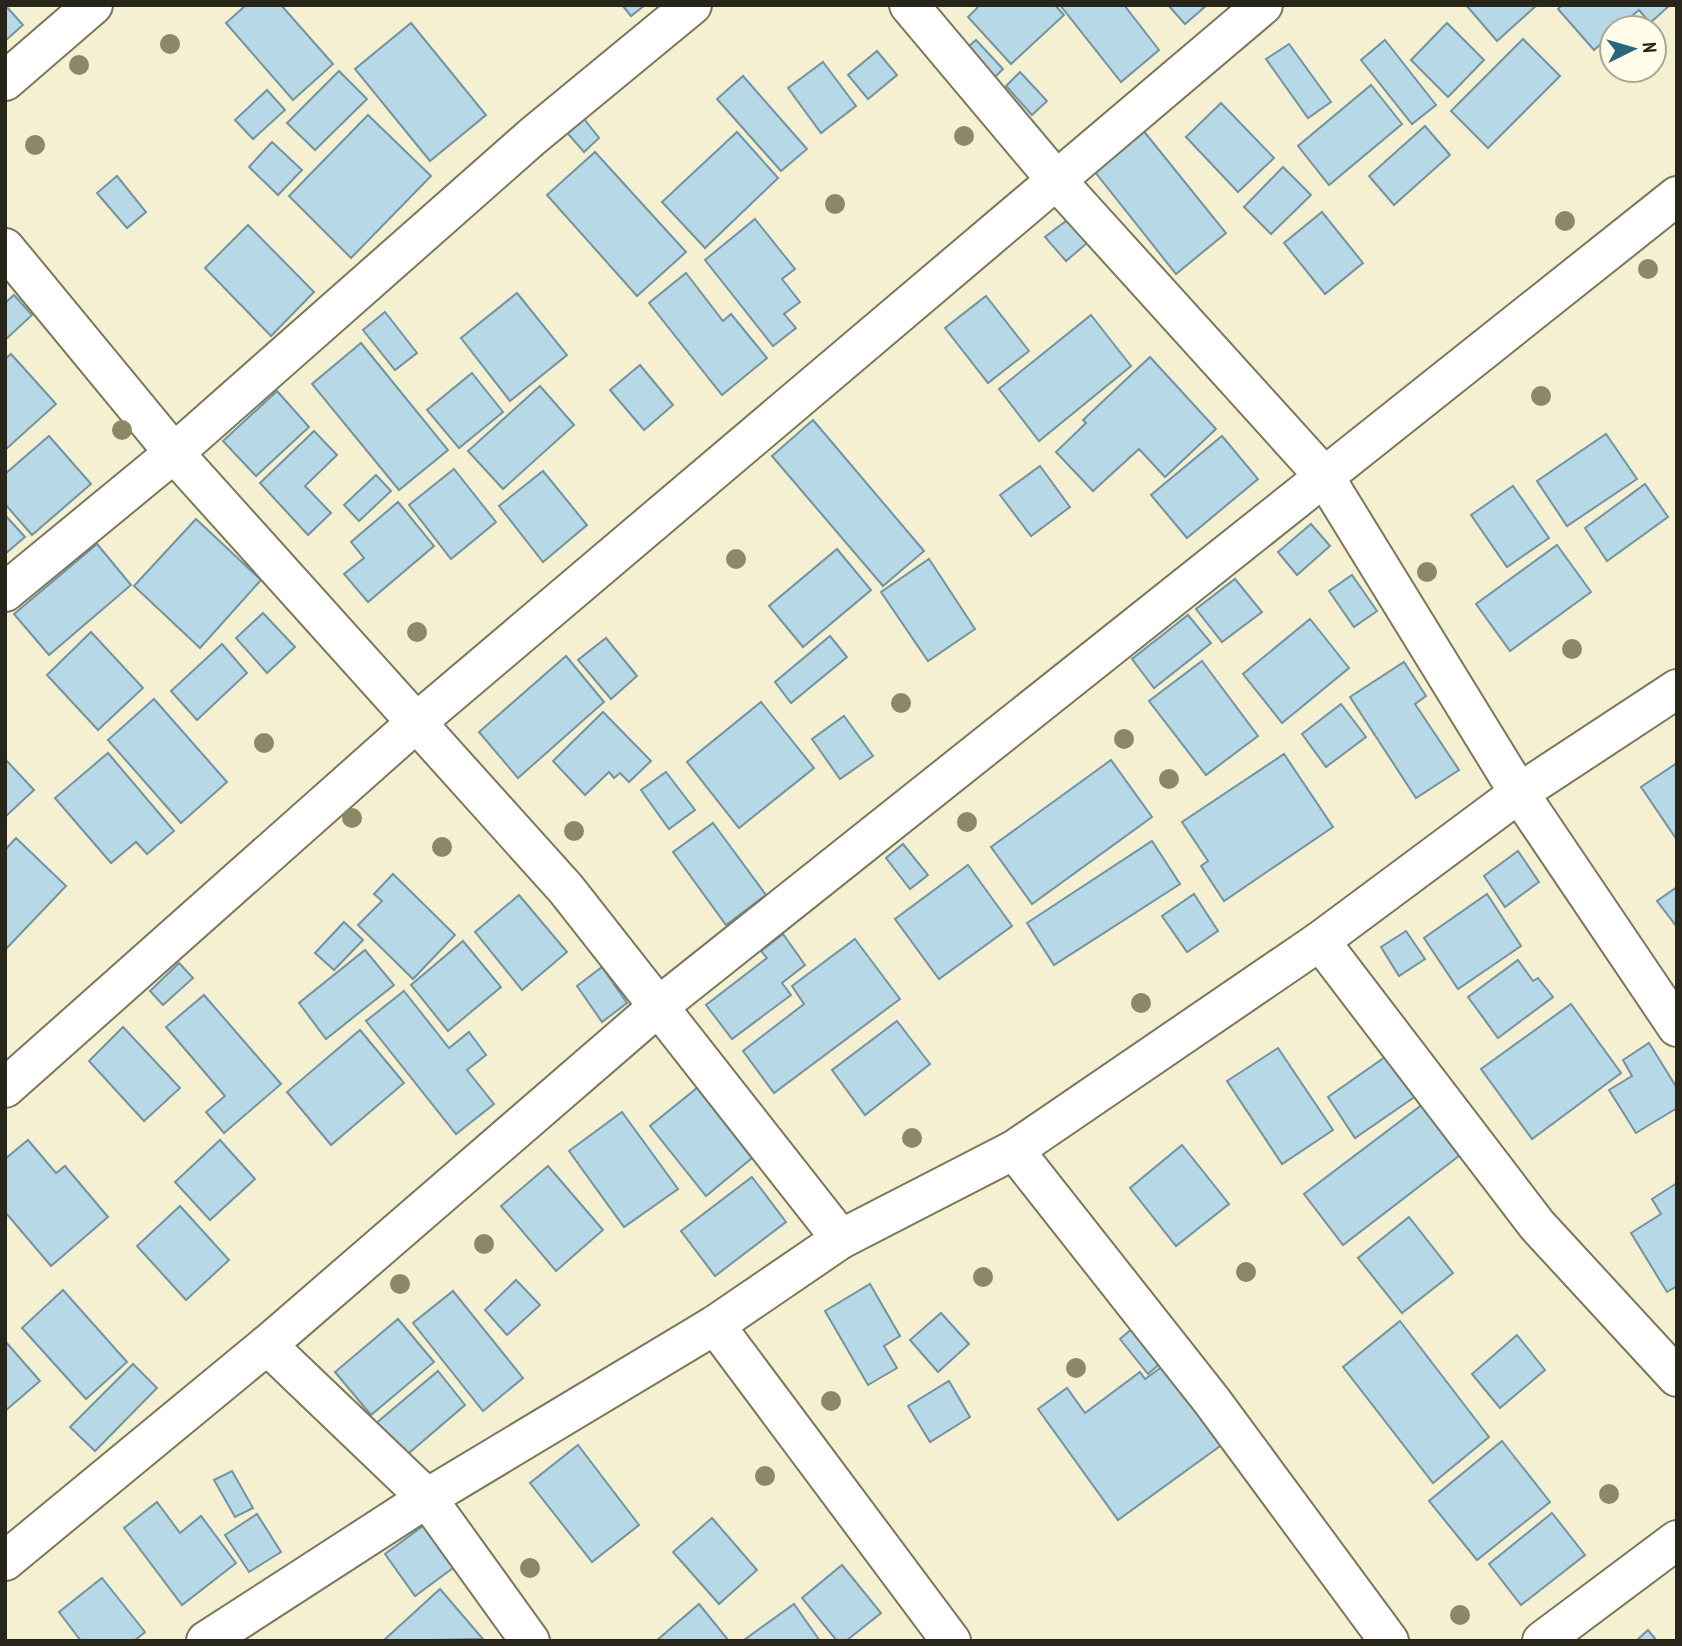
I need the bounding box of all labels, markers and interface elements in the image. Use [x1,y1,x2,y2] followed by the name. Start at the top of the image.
[1598,14,1668,84] north arrow
[1638,41,1662,54] text: N

